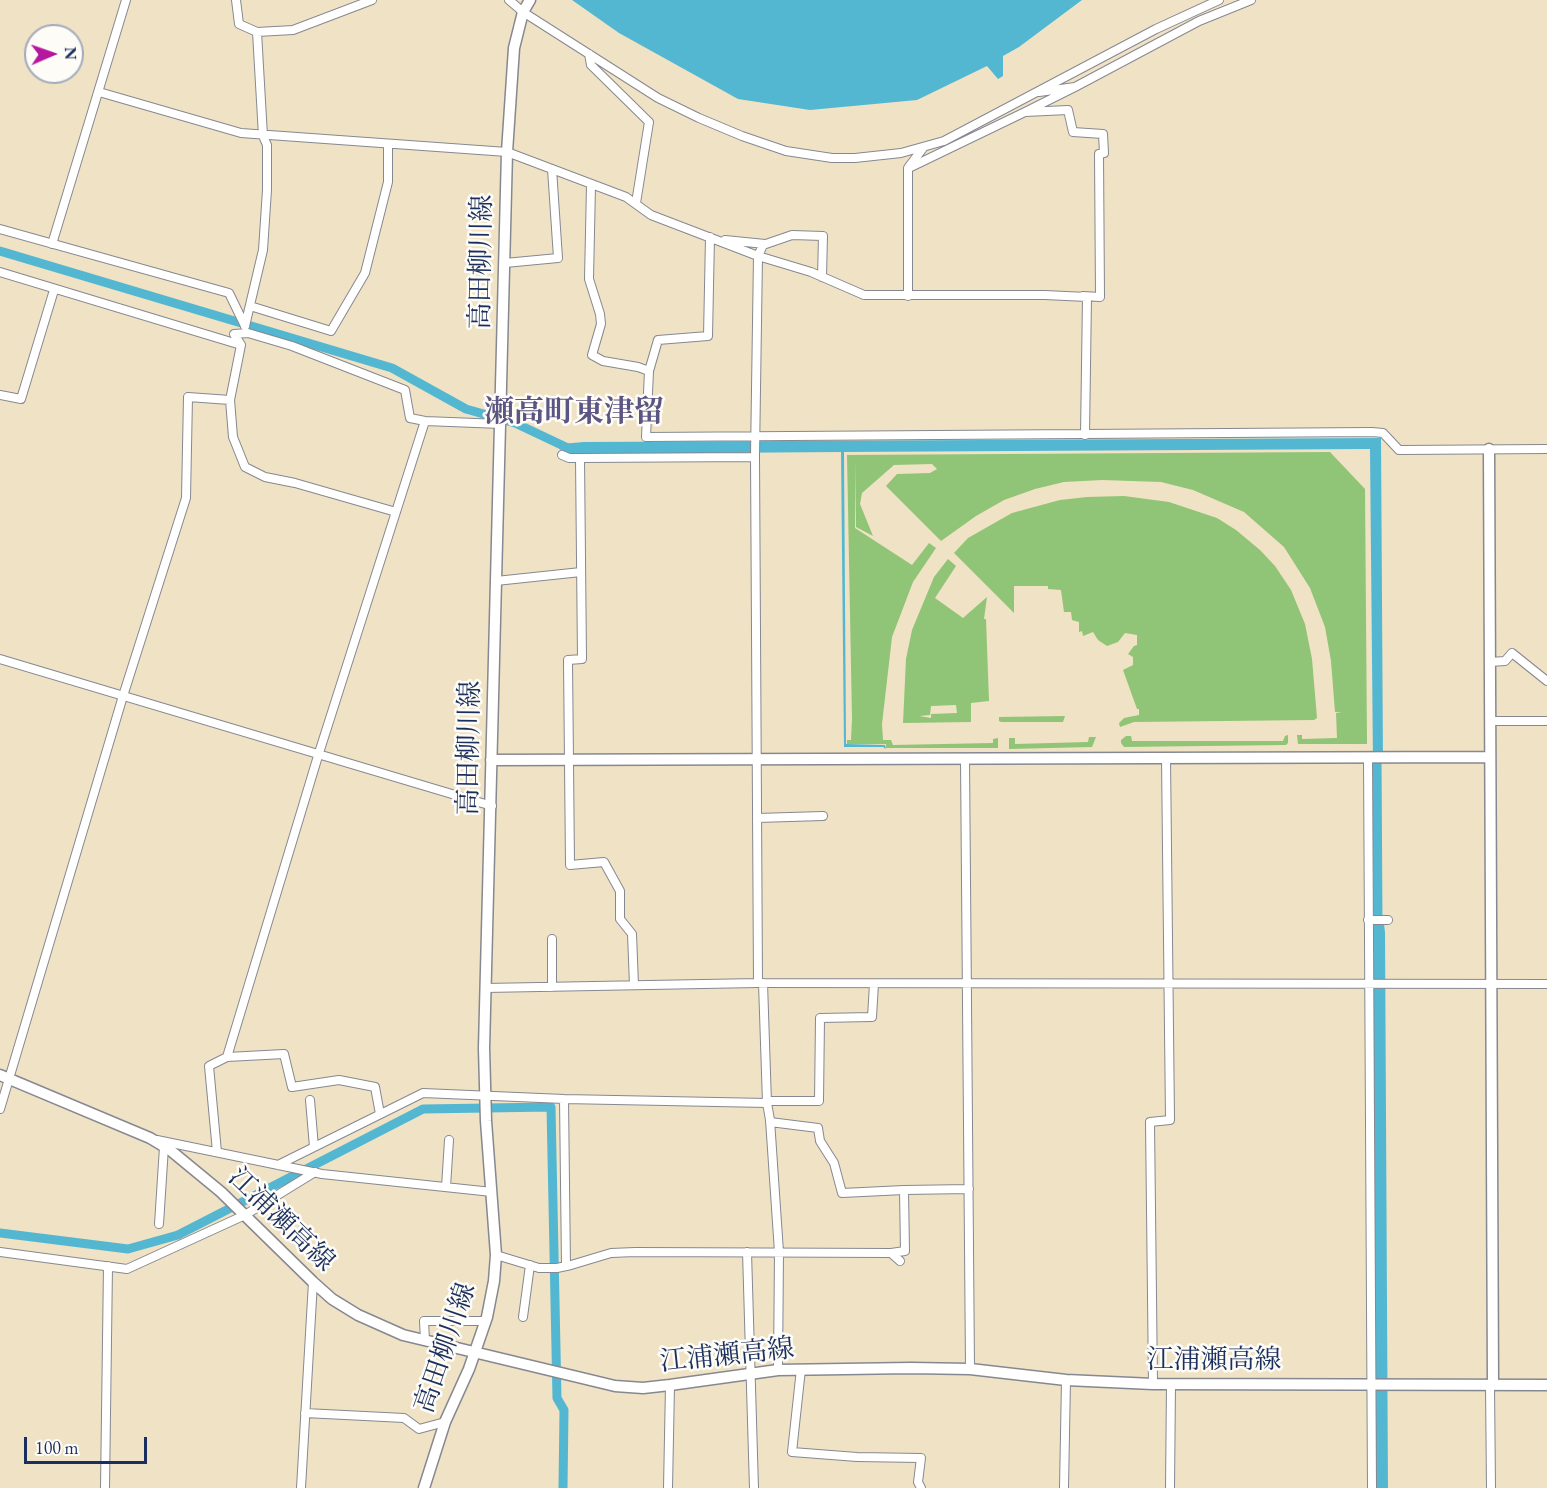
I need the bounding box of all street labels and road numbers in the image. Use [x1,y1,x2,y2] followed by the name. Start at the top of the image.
[465,194,499,330] street label: 高田柳川線
[453,680,487,816] street label: 高田柳川線
[221,1161,341,1279] street label: 江浦瀬高線
[409,1279,483,1417] street label: 高田柳川線
[658,1333,796,1379] street label: 江浦瀬高線
[1147,1345,1281,1377] street label: 江浦瀬高線

